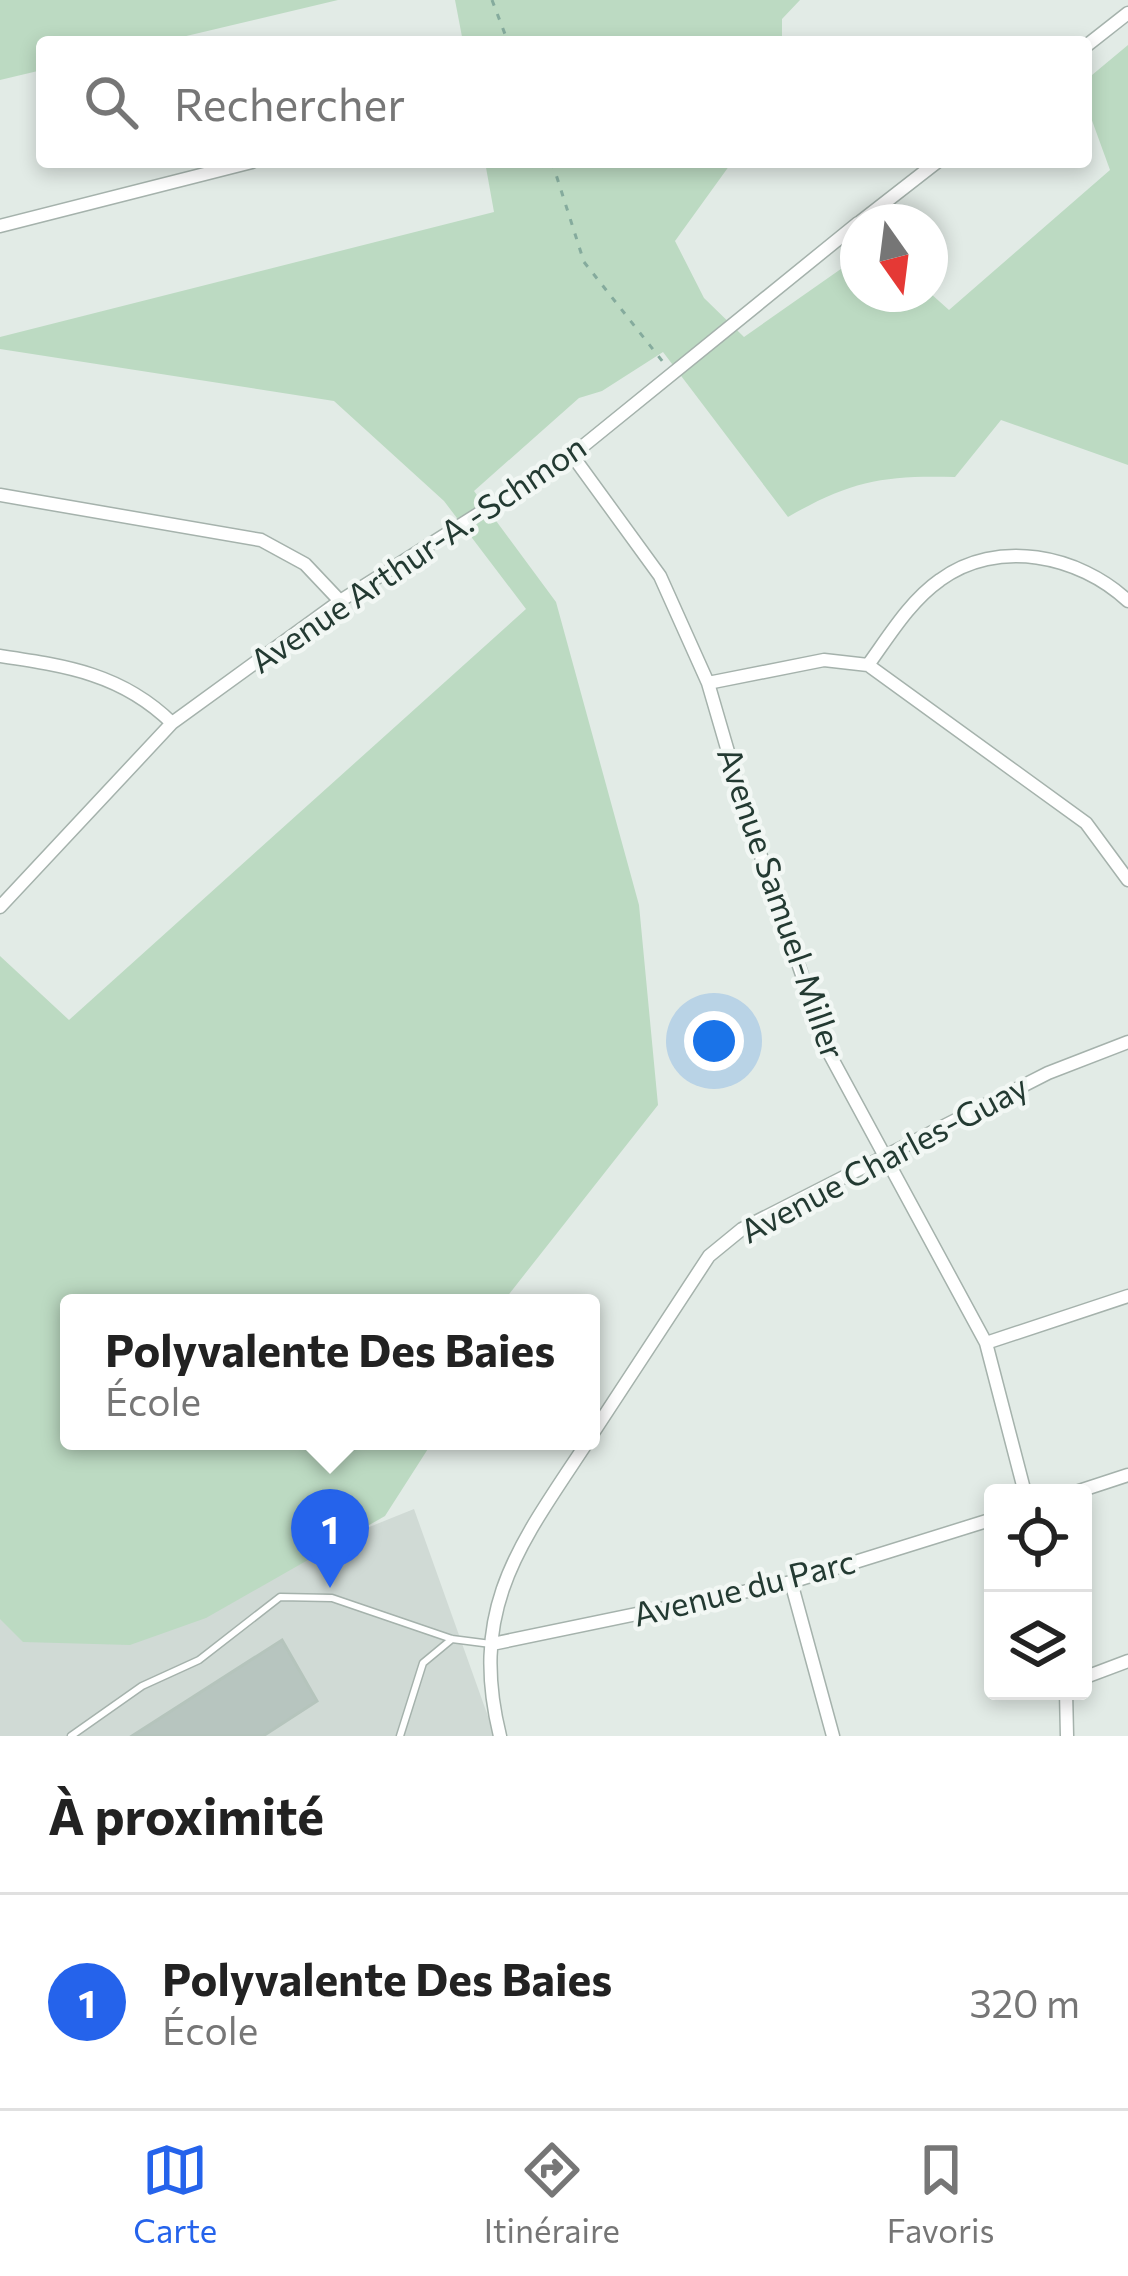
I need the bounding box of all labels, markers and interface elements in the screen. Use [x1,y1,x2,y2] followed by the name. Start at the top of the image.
[36,36,1092,168] search box
[78,69,144,135] icon: search
[174,75,405,130] text: Rechercher
[840,204,948,312] north arrow
[241,425,593,681] street label: Avenue Arthur-A.-Schmon
[710,741,855,1064] street label: Avenue Samuel-Miller
[684,1011,744,1071] your location
[733,1065,1034,1251] street label: Avenue Charles-Guay
[60,1294,600,1450] popup
[105,1321,555,1376] text: Polyvalente Des Baies
[105,1376,201,1424] text: École
[984,1484,1092,1700] map controls
[984,1484,1092,1592] button: locate
[291,1489,369,1588] pin: 1
[629,1539,859,1634] street label: Avenue du Parc
[984,1592,1092,1700] button: layers
[48,1783,324,1846] text: À proximité
[162,1950,612,2005] text: Polyvalente Des Baies
[78,1978,96,2026] text: 1
[969,1978,1080,2026] text: 320 m
[162,2005,258,2053] text: École
[133,2137,217,2250] tab: Carte
[484,2137,620,2250] tab: Itinéraire
[887,2137,995,2250] tab: Favoris

